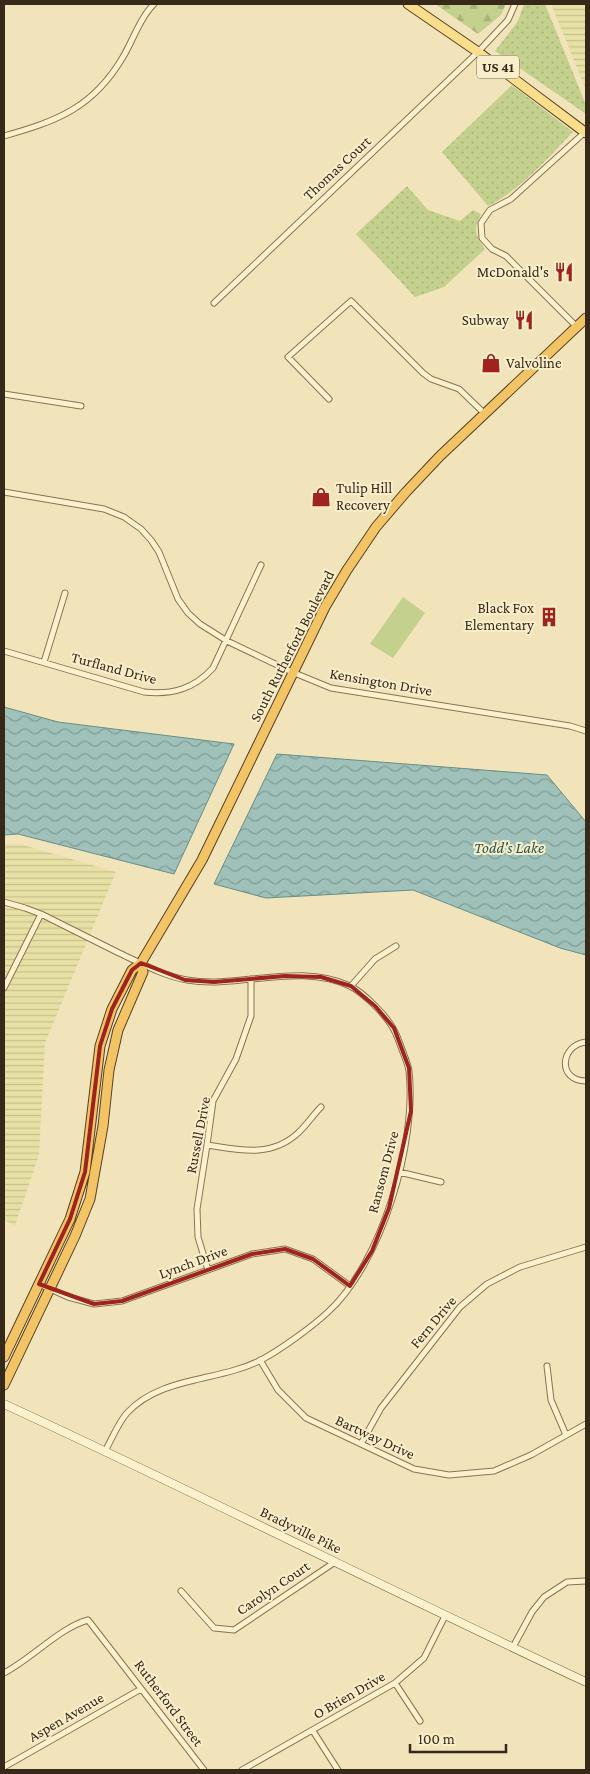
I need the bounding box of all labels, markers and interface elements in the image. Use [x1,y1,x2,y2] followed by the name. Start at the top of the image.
[477,56,519,78] road number: US 41
[300,132,375,203] street label: Thomas Court
[553,261,575,283] restaurant icon: McDonald's
[477,264,549,280] place label: McDonald's
[513,309,535,331] restaurant icon: Subway
[462,312,509,329] place label: Subway
[480,352,502,374] shop icon: Valvoline
[506,355,562,371] place label: Valvoline
[336,480,392,514] place label: Tulip Hill Recovery
[310,486,332,508] shop icon: Tulip Hill Recovery
[247,568,337,724] street label: South Rutherford Boulevard
[465,600,534,634] place label: Black Fox Elementary
[538,606,560,628] building icon: Black Fox Elementary
[69,649,159,687] street label: Turfland Drive
[328,665,434,700] street label: Kensington Drive
[474,839,544,856] water label: Todd's Lake
[183,1095,213,1175] street label: Russell Drive
[364,1129,402,1215] street label: Ransom Drive
[157,1242,230,1283] street label: Lynch Drive
[407,1293,459,1351] street label: Fern Drive
[332,1412,417,1463] street label: Bartway Drive
[257,1503,345,1558] street label: Bradyville Pike
[234,1557,314,1619] street label: Carolyn Court
[131,1657,207,1750] street label: Rutherford Street
[310,1668,388,1722] street label: O Brien Drive
[26,1689,107,1746] street label: Aspen Avenue
[410,1722,506,1754] scale bar
[418,1731,455,1747] text: 100 m

